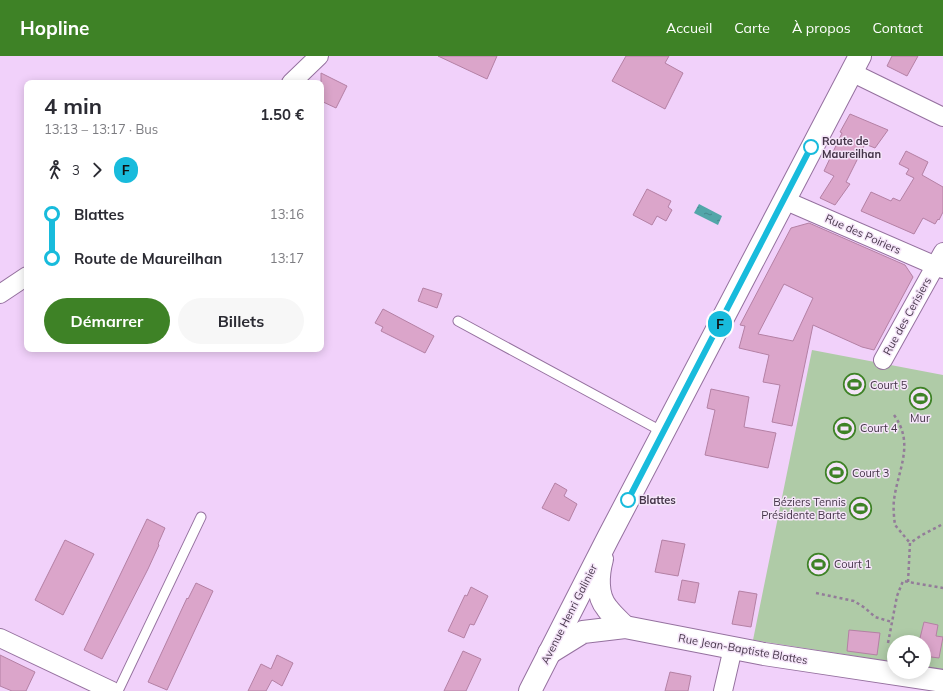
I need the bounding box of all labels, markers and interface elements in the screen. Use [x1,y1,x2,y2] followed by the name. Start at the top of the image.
[20,16,90,40] text: Hopline
[666,19,712,37] text: Accueil
[734,19,770,37] text: Carte
[792,19,851,37] text: À propos
[873,19,923,37] text: Contact
[44,92,102,120] text: 4 min
[260,105,304,124] text: 1.50 €
[44,121,158,137] text: 13:13 – 13:17 · Bus
[822,134,881,161] place label: Route de Maureilhan
[803,139,819,155] marker: Route de Maureilhan
[44,159,66,181] icon: walk
[86,159,108,181] icon: forward
[122,161,130,179] text: F
[72,162,80,178] text: 3
[74,205,124,224] text: Blattes
[270,206,304,222] text: 13:16
[823,211,903,257] street label: Rue des Poiriers
[74,249,222,268] text: Route de Maureilhan
[270,250,304,266] text: 13:17
[880,275,934,357] street label: Rue des Cerisiers
[44,298,170,344] button: Démarrer
[178,298,304,344] button: Billets
[707,311,733,337] line badge: F
[716,315,724,333] text: F
[841,372,867,398] sports icon: Court 5
[870,378,908,392] place label: Court 5
[907,385,933,411] sports icon: Mur
[910,411,930,425] place label: Mur
[832,415,858,441] sports icon: Court 4
[860,421,898,435] place label: Court 4
[823,460,849,486] sports icon: Court 3
[852,466,889,480] place label: Court 3
[620,492,636,508] marker: Blattes
[639,493,676,507] place label: Blattes
[761,495,846,522] place label: Béziers Tennis Présidente Barte
[848,495,874,521] sports icon: Béziers Tennis Présidente Barte
[805,551,831,577] sports icon: Court 1
[834,557,871,571] place label: Court 1
[538,562,600,666] street label: Avenue Henri Galinier
[677,631,809,667] street label: Rue Jean-Baptiste Blattes
[887,635,931,679] map controls
[887,635,931,679] button: locate

